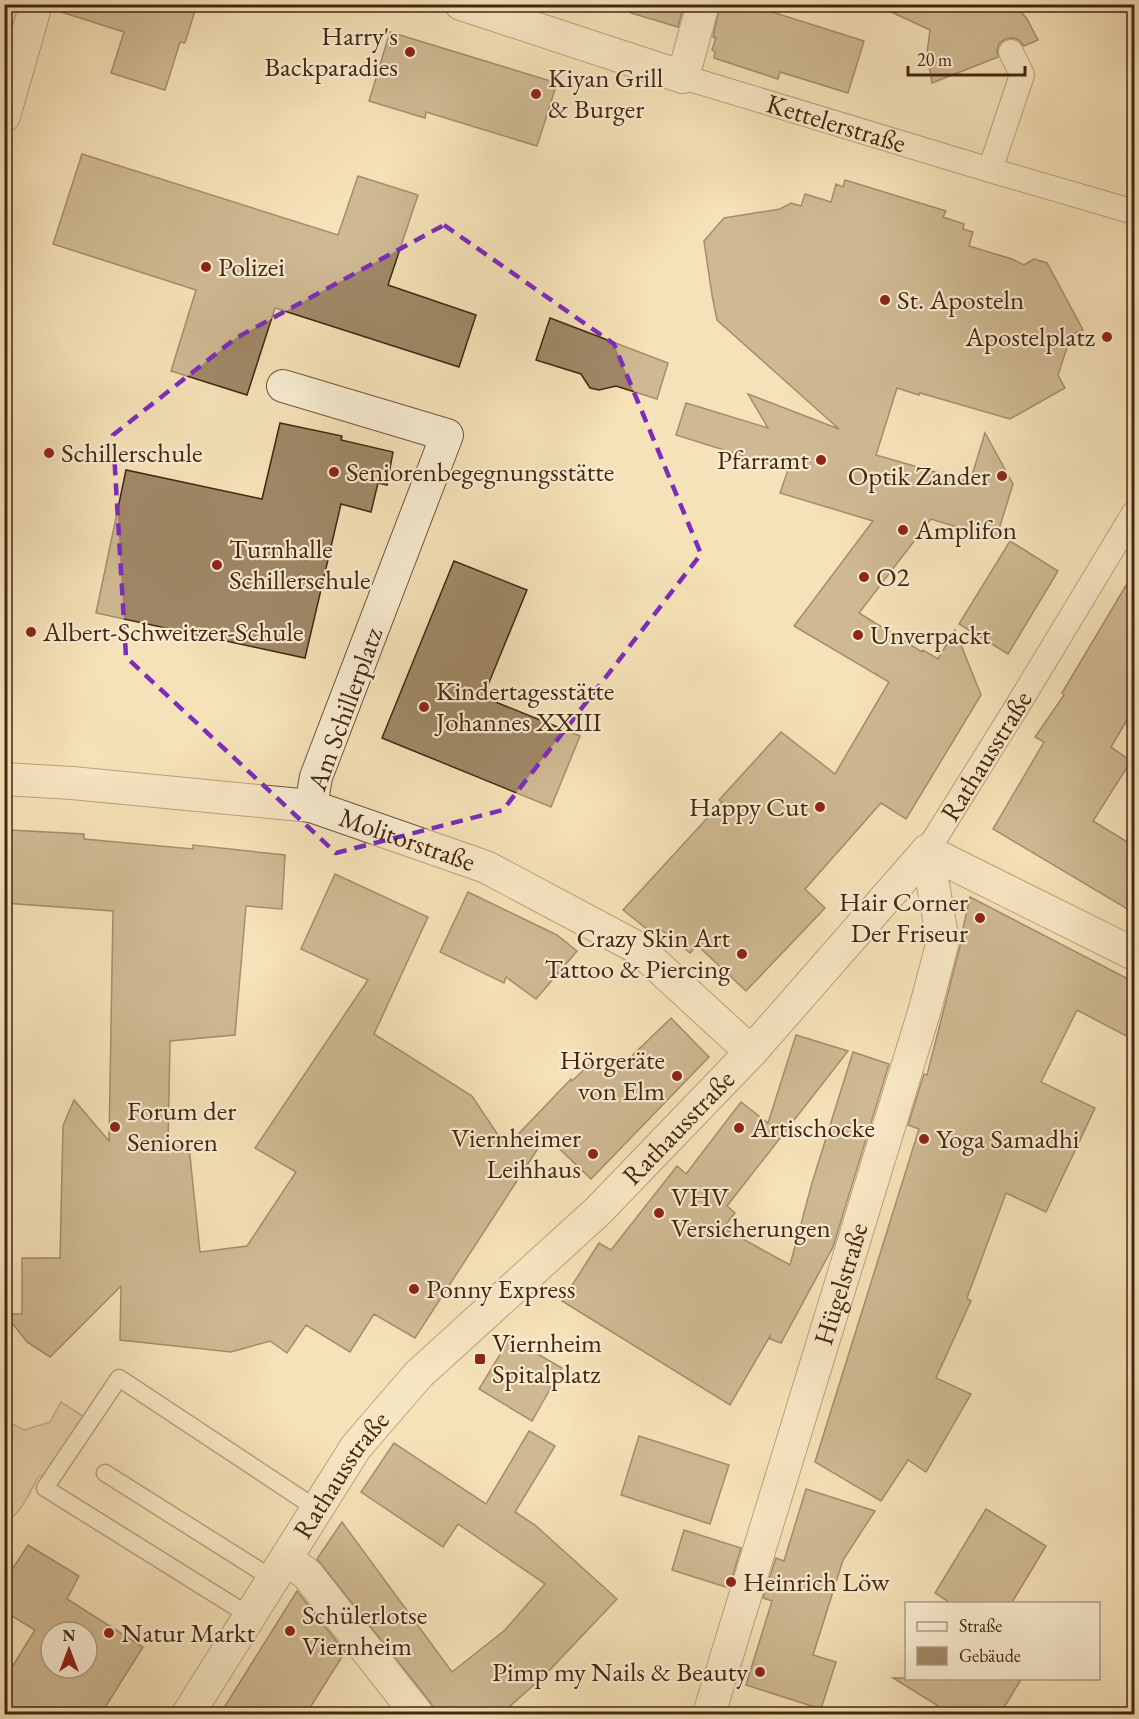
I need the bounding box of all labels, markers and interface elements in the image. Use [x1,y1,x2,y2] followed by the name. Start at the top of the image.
[264,18,398,84] place label: Harry's Backparadies
[908,39,1025,77] scale bar
[403,45,417,59] marker: Harry's Backparadies
[917,48,952,71] text: 20 m
[548,60,663,126] place label: Kiyan Grill & Burger
[762,85,910,160] street label: Kettelerstraße
[529,87,543,101] marker: Kiyan Grill & Burger
[218,249,285,284] place label: Polizei
[199,260,213,274] marker: Polizei
[897,282,1024,317] place label: St. Aposteln
[878,293,892,307] marker: St. Aposteln
[964,319,1096,354] place label: Apostelplatz
[1100,330,1114,344] marker: Apostelplatz
[61,435,202,470] place label: Schillerschule
[717,442,810,477] place label: Pfarramt
[42,446,56,460] marker: Schillerschule
[814,453,828,467] marker: Pfarramt
[346,454,614,489] place label: Seniorenbegegnungsstätte
[848,458,990,493] place label: Optik Zander
[327,465,341,479] marker: Seniorenbegegnungsstätte
[995,469,1009,483] marker: Optik Zander
[914,512,1017,547] place label: Amplifon
[896,523,910,537] marker: Amplifon
[229,531,370,597] place label: Turnhalle Schillerschule
[210,558,224,572] marker: Turnhalle Schillerschule
[876,559,910,594] place label: O2
[857,570,871,584] marker: O2
[42,614,304,649] place label: Albert-Schweitzer-Schule
[870,617,991,652] place label: Unverpackt
[298,622,391,796] street label: Am Schillerplatz
[24,625,38,639] marker: Albert-Schweitzer-Schule
[851,628,865,642] marker: Unverpackt
[434,673,614,739] place label: Kindertagesstätte Johannes XXIII
[932,684,1040,827] street label: Rathausstraße
[417,700,431,714] marker: Kindertagesstätte Johannes XXIII
[689,789,809,824] place label: Happy Cut
[334,799,480,879] street label: Molitorstraße
[813,800,827,814] marker: Happy Cut
[839,884,968,950] place label: Hair Corner Der Friseur
[973,911,987,925] marker: Hair Corner Der Friseur
[544,920,731,986] place label: Crazy Skin Art Tattoo & Piercing
[735,947,749,961] marker: Crazy Skin Art Tattoo & Piercing
[560,1042,665,1108] place label: Hörgeräte von Elm
[614,1062,742,1192] street label: Rathausstraße
[670,1069,684,1083] marker: Hörgeräte von Elm
[127,1093,236,1159] place label: Forum der Senioren
[750,1110,875,1145] place label: Artischocke
[108,1120,122,1134] marker: Forum der Senioren
[451,1120,581,1186] place label: Viernheimer Leihhaus
[732,1121,746,1135] marker: Artischocke
[936,1121,1080,1156] place label: Yoga Samadhi
[917,1132,931,1146] marker: Yoga Samadhi
[586,1147,600,1161] marker: Viernheimer Leihhaus
[671,1179,831,1245] place label: VHV Versicherungen
[652,1206,666,1220] marker: VHV Versicherungen
[805,1218,876,1349] street label: Hügelstraße
[426,1271,575,1306] place label: Ponny Express
[407,1282,421,1296] marker: Ponny Express
[492,1325,602,1391] place label: Viernheim Spitalplatz
[473,1352,487,1366] marker: Viernheim Spitalplatz
[285,1403,396,1545] street label: Rathausstraße
[743,1564,890,1599] place label: Heinrich Löw
[724,1575,738,1589] marker: Heinrich Löw
[302,1597,427,1663] place label: Schülerlotse Viernheim
[905,1602,1100,1680] legend
[959,1614,1002,1637] text: Straße
[121,1615,256,1650] place label: Natur Markt
[39,1620,99,1680] north arrow
[283,1624,297,1638] marker: Schülerlotse Viernheim
[63,1625,76,1646] text: N
[102,1626,116,1640] marker: Natur Markt
[959,1644,1021,1667] text: Gebäude
[492,1654,748,1689] place label: Pimp my Nails & Beauty
[753,1665,767,1679] marker: Pimp my Nails & Beauty

